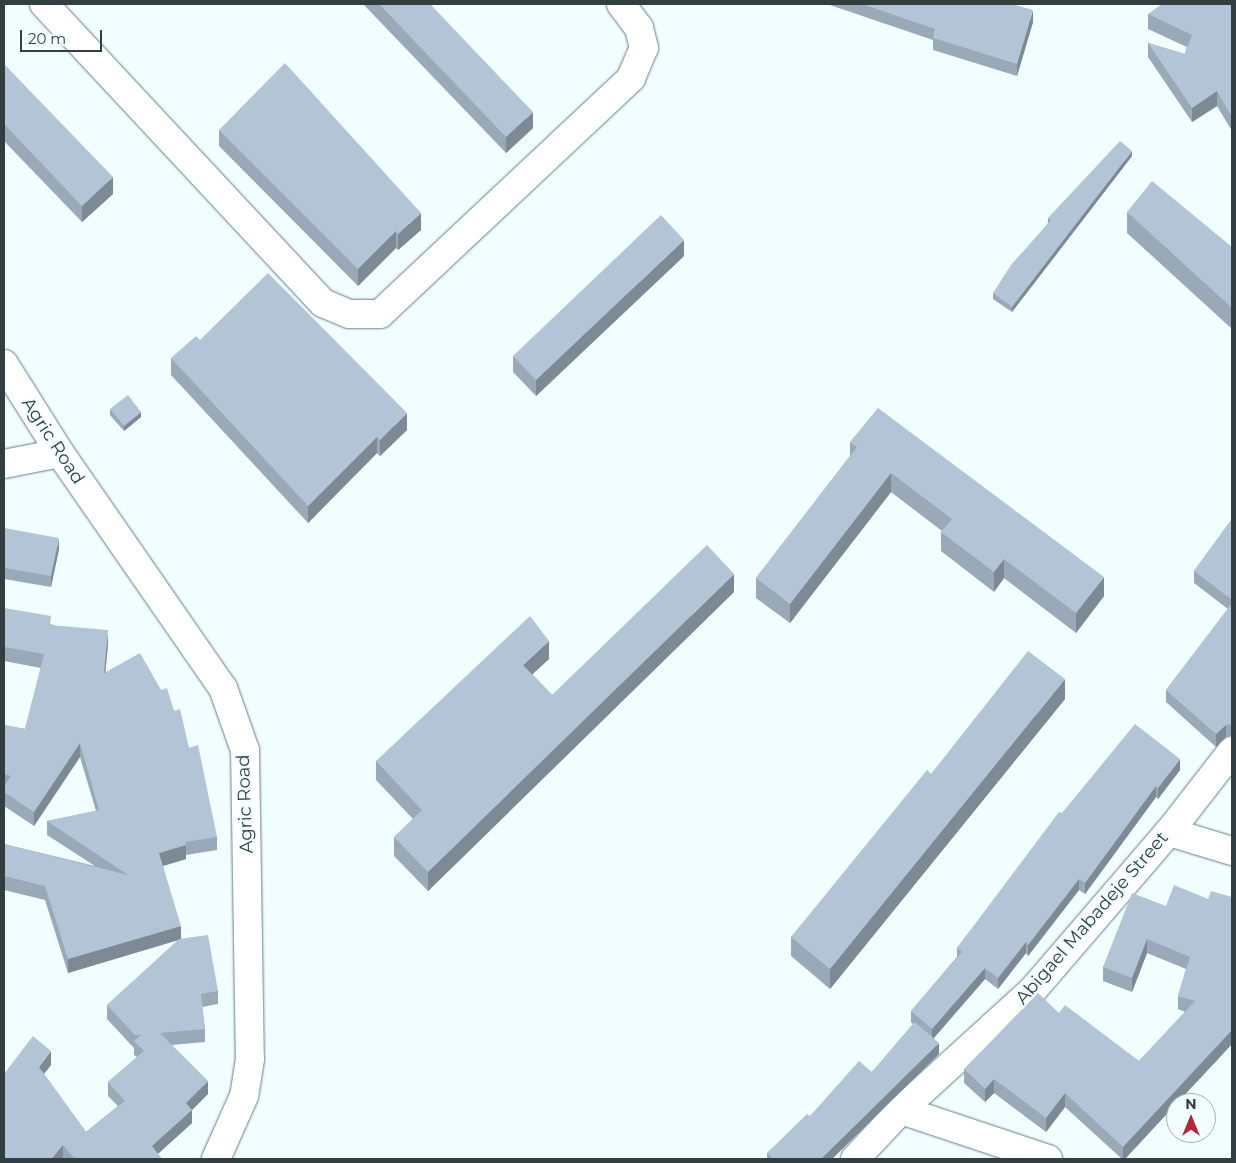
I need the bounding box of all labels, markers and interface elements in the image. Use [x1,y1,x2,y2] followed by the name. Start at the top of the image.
[22,20,105,52] scale bar
[28,29,66,48] text: 20 m
[17,394,89,488] street label: Agric Road
[232,754,258,854] street label: Agric Road
[1011,827,1173,1009] street label: Abigael Mabadeje Street
[1166,1093,1216,1143] north arrow
[1185,1095,1197,1113] text: N

